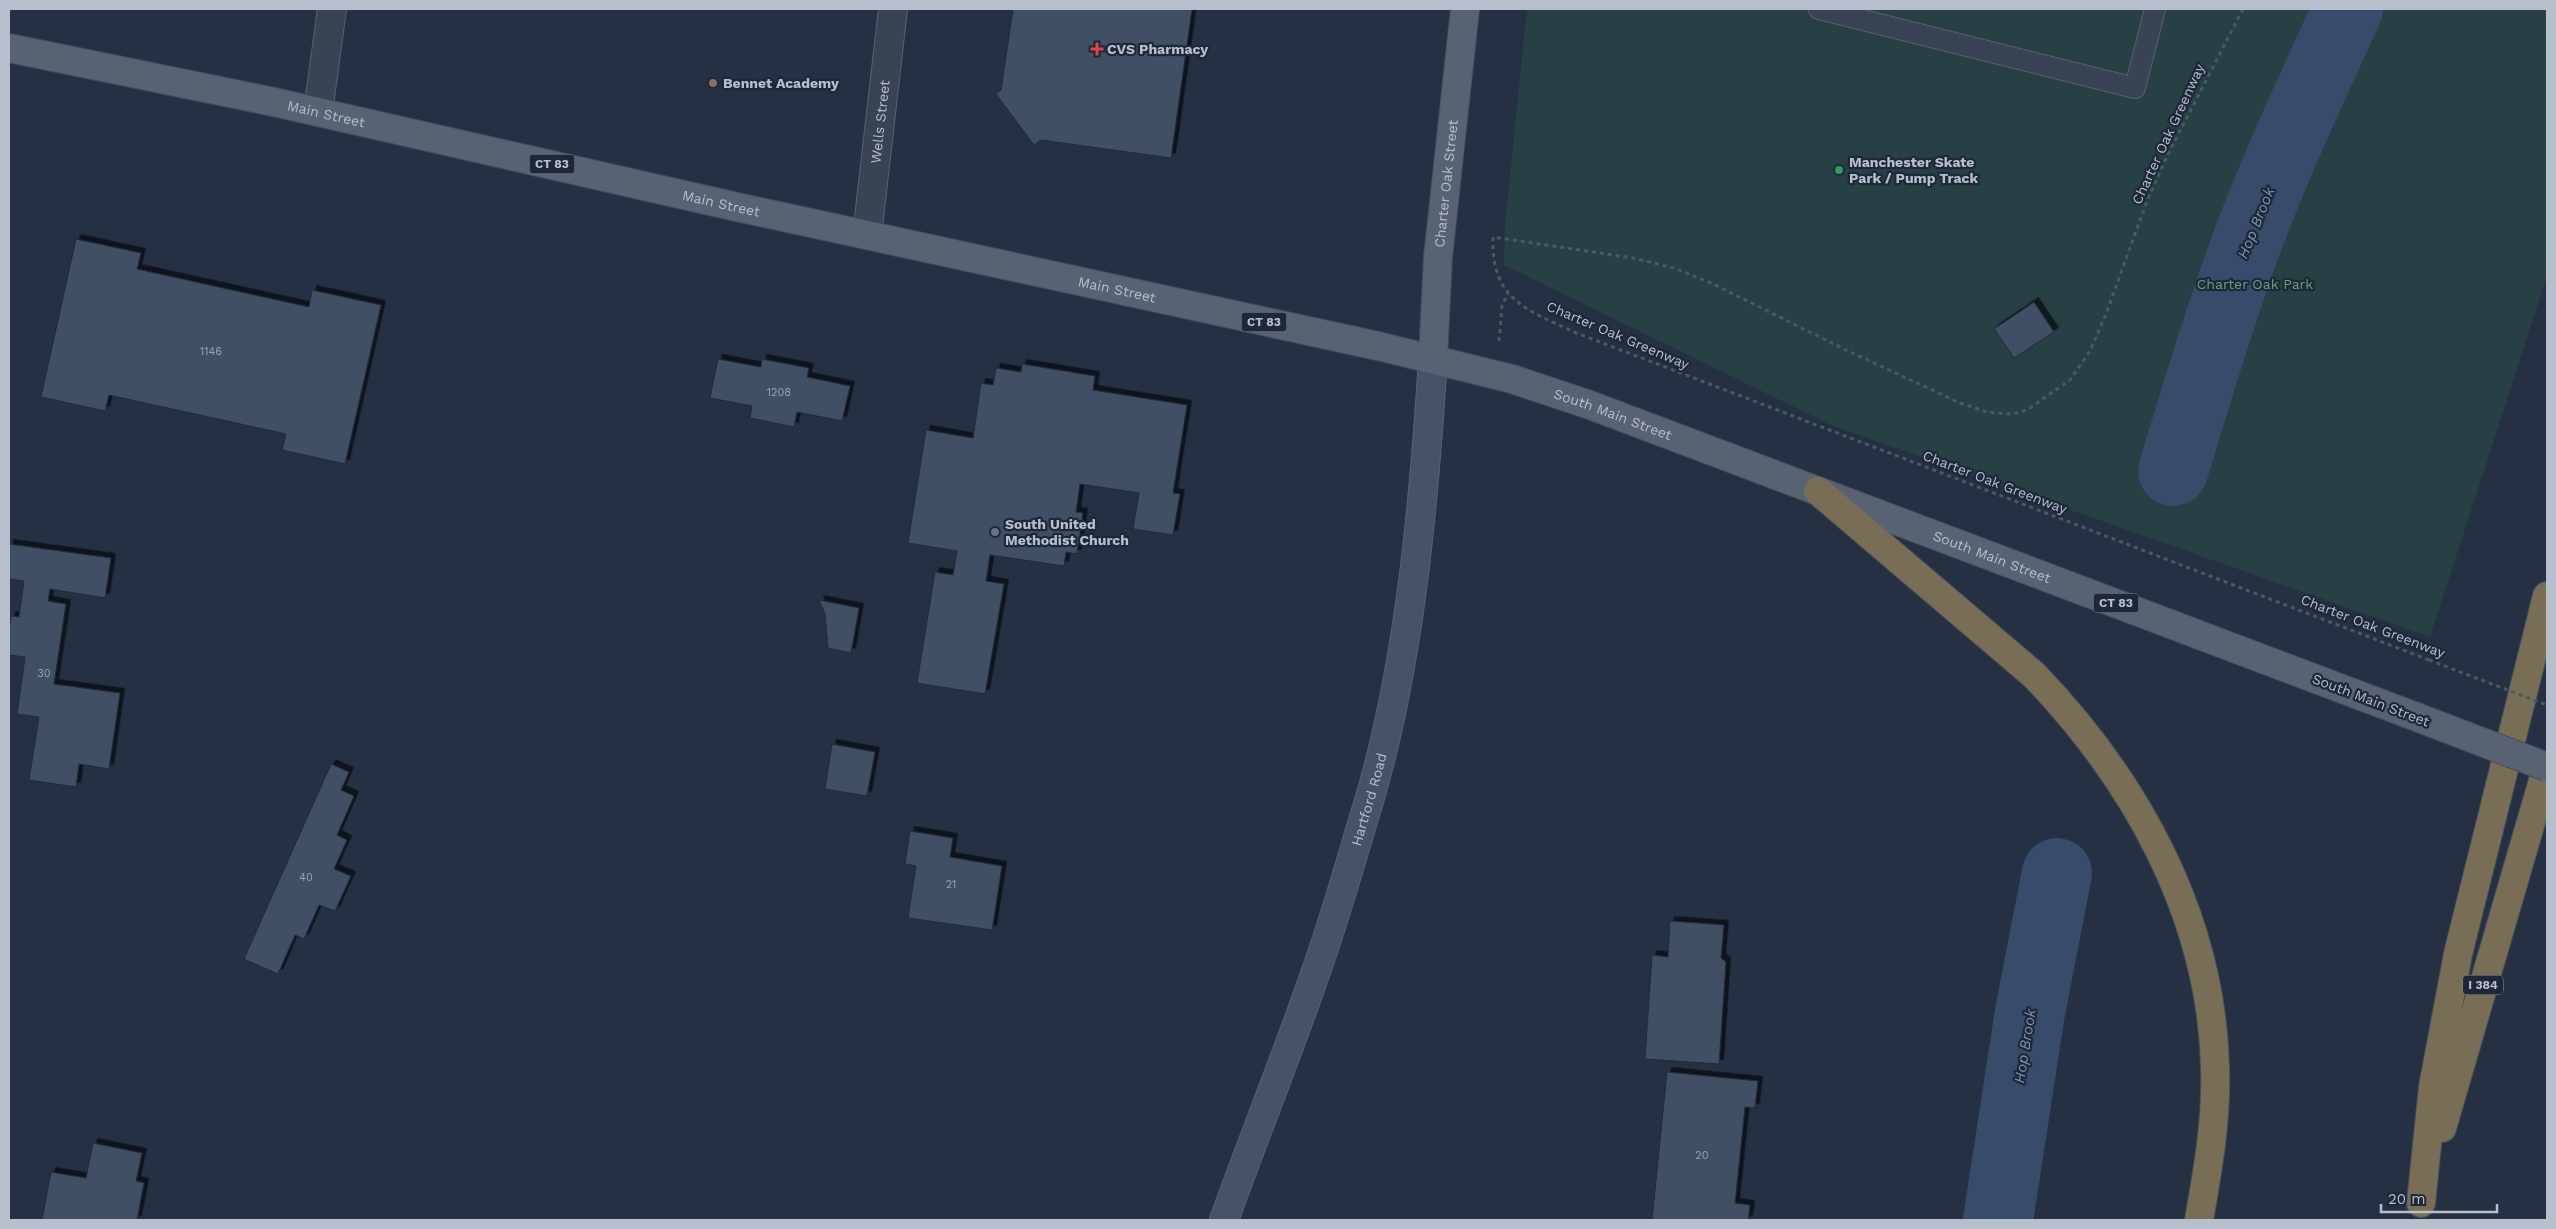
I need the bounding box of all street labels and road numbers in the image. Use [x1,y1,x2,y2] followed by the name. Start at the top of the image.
[2128,61,2208,207] street label: Charter Oak Greenway
[867,79,893,164] street label: Wells Street
[286,97,367,130] street label: Main Street
[1431,119,1461,248] street label: Charter Oak Street
[530,154,574,173] road number: CT 83
[681,187,762,220] street label: Main Street
[1077,273,1157,306] street label: Main Street
[1544,298,1692,373] street label: Charter Oak Greenway
[1242,313,1286,332] road number: CT 83
[1552,386,1674,443] street label: South Main Street
[1921,447,2070,517] street label: Charter Oak Greenway
[1931,527,2053,586] street label: South Main Street
[2299,591,2448,661] street label: Charter Oak Greenway
[2094,594,2138,612] road number: CT 83
[2310,670,2432,730] street label: South Main Street
[1348,751,1390,848] street label: Hartford Road
[2463,976,2503,994] road number: I 384

